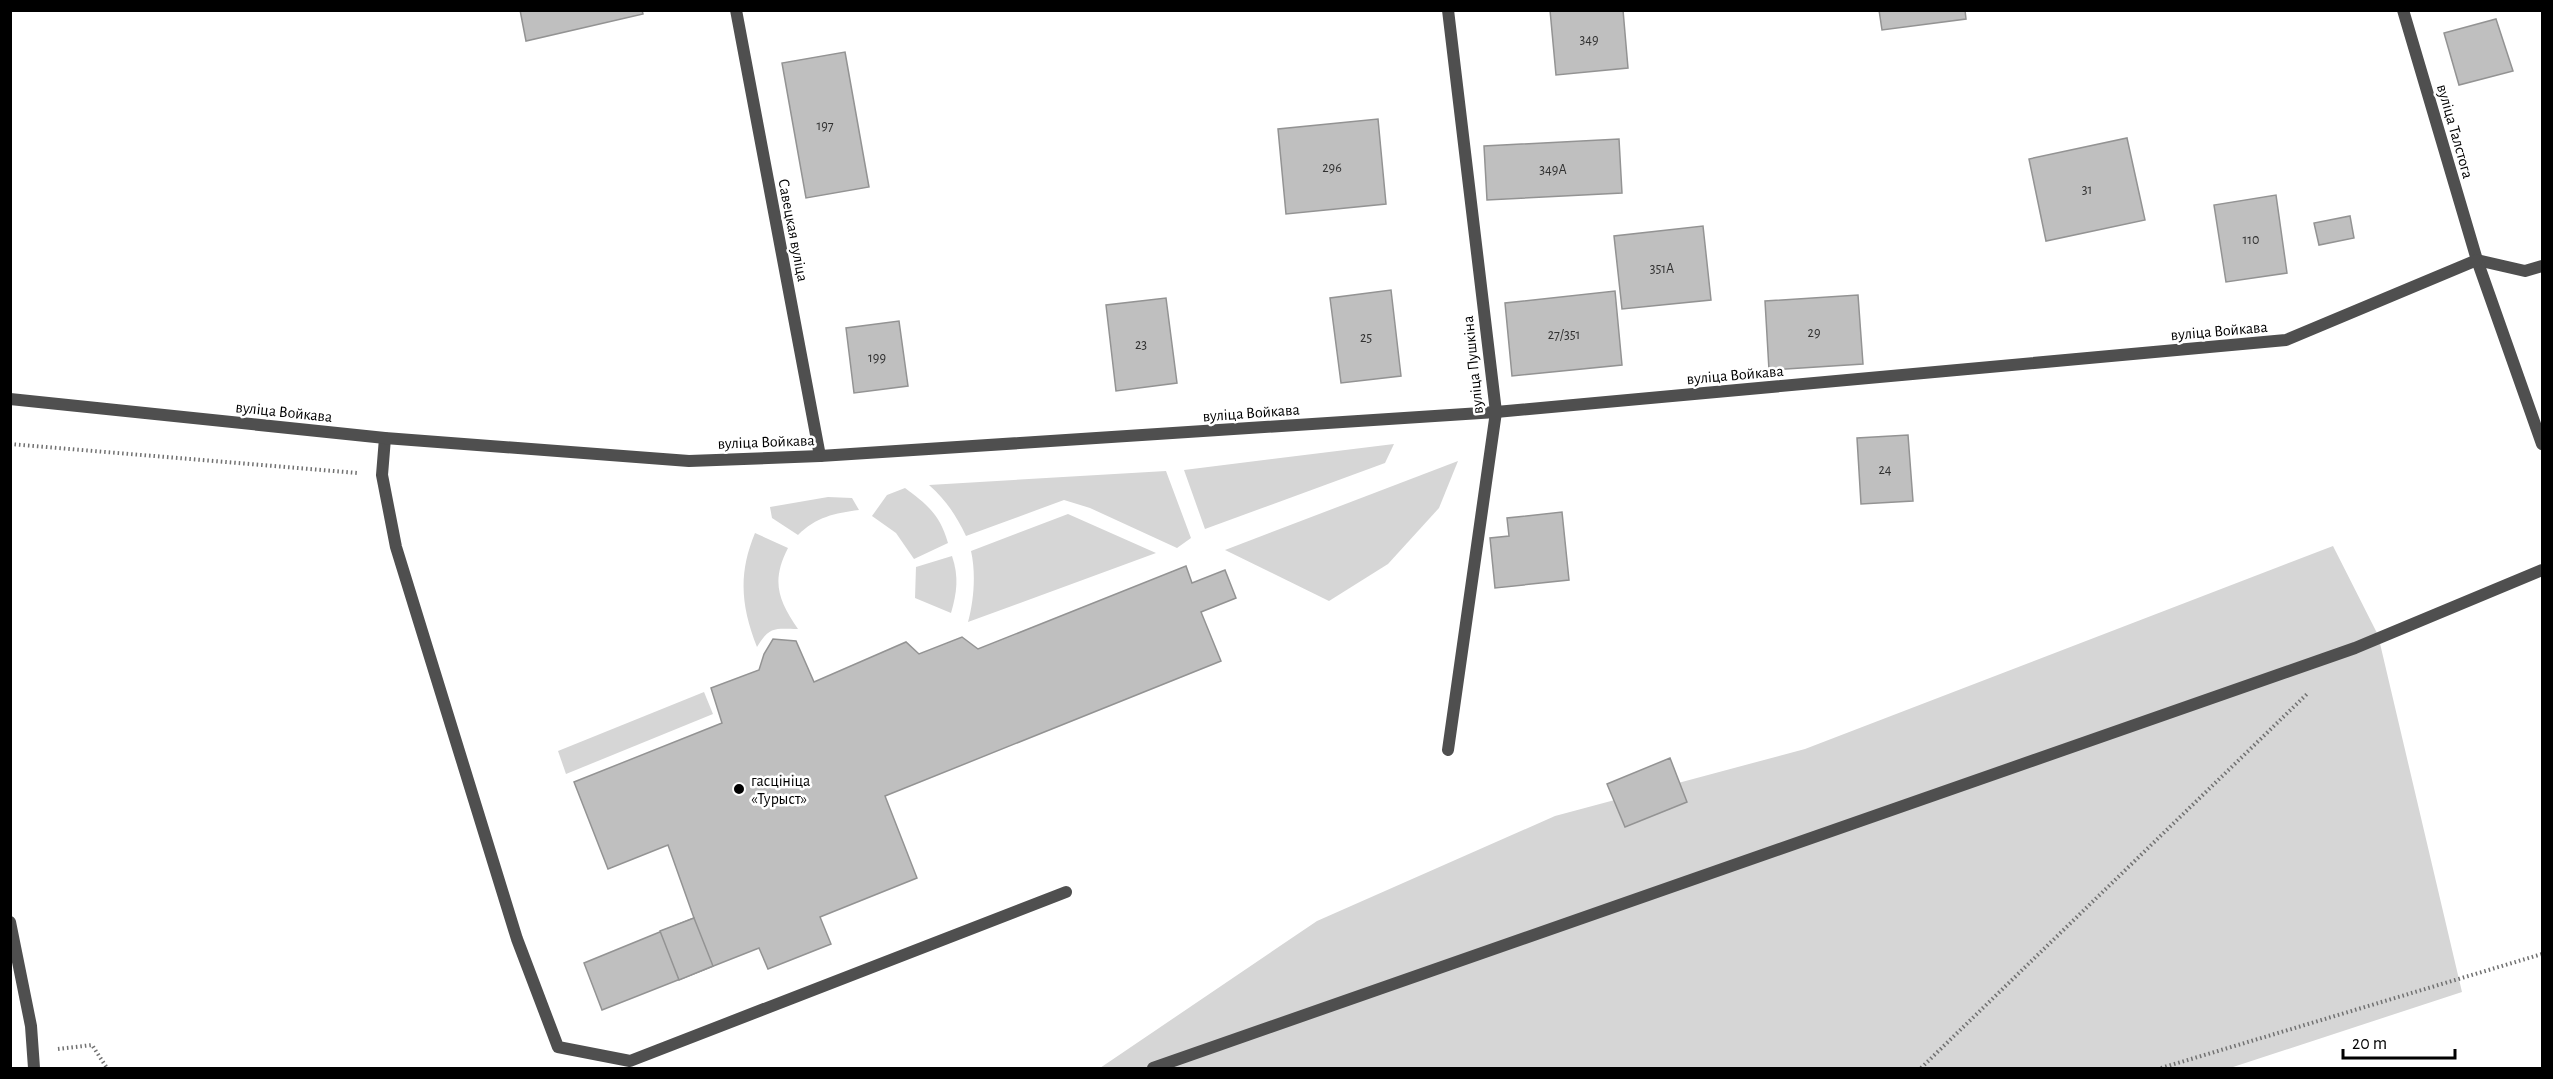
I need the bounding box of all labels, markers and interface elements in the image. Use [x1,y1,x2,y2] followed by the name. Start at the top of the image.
[1579,33,1599,47] house number: 349
[2433,82,2476,181] street label: вуліца Талстога
[816,119,834,133] house number: 197
[1322,161,1342,175] house number: 296
[1539,163,1567,177] house number: 349А
[774,177,811,283] street label: Савецкая вуліца
[2082,183,2092,197] house number: 31
[2242,233,2260,247] house number: 110
[1650,262,1674,276] house number: 351А
[1460,315,1487,415] street label: вуліца Пушкіна
[2170,319,2268,344] street label: вуліца Войкава
[1808,326,1820,340] house number: 29
[1548,328,1580,342] house number: 27/351
[1360,331,1372,345] house number: 25
[1135,338,1147,352] house number: 23
[868,351,886,365] house number: 199
[1686,363,1784,388] street label: вуліца Войкава
[235,399,333,426] street label: вуліца Войкава
[1202,402,1300,425] street label: вуліца Войкава
[717,432,815,453] street label: вуліца Войкава
[1878,463,1892,477] house number: 24
[751,773,810,808] place label: гасцініца «Турыст»
[732,782,746,796] marker: гасцініца «Турыст»
[2343,1022,2456,1060] scale bar
[2352,1035,2387,1053] text: 20 m

